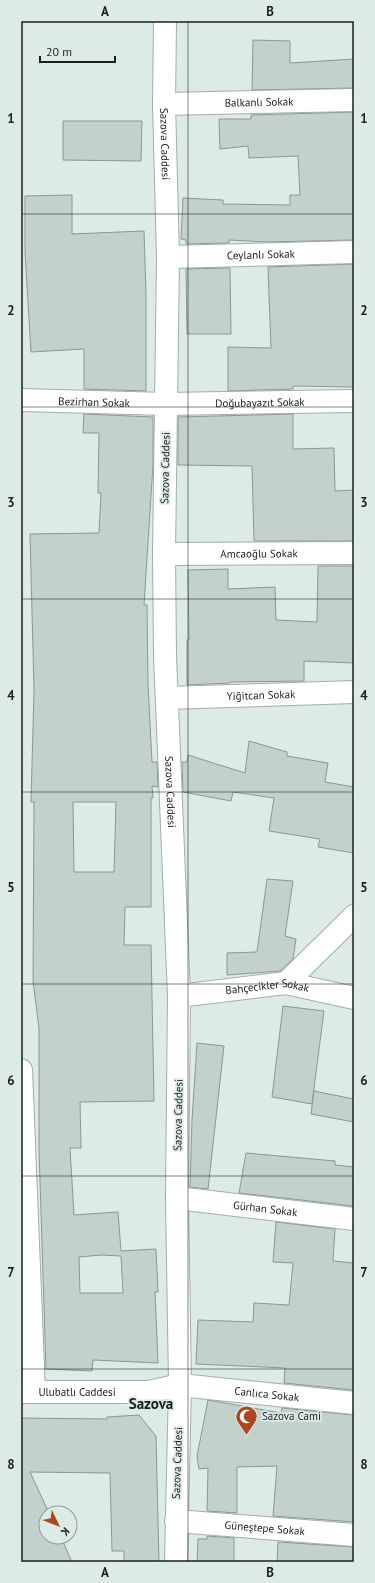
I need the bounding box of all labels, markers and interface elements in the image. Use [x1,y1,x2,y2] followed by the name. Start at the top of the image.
[101,3,109,20] text: A
[266,3,274,20] text: B
[40,38,115,64] scale bar
[46,44,72,59] text: 20 m
[224,94,294,110] street label: Balkanlı Sokak
[157,108,173,180] street label: Sazova Caddesi
[7,110,15,127] text: 1
[360,110,368,127] text: 1
[227,247,296,262] street label: Ceylanlı Sokak
[7,302,15,319] text: 2
[360,302,368,319] text: 2
[58,394,131,410] street label: Bezirhan Sokak
[215,395,305,410] street label: Doğubayazıt Sokak
[157,432,173,504] street label: Sazova Caddesi
[7,494,15,511] text: 3
[360,494,368,511] text: 3
[220,546,299,561] street label: Amcaoğlu Sokak
[7,687,15,704] text: 4
[226,687,296,703] street label: Yiğitcan Sokak
[360,687,368,704] text: 4
[162,755,179,828] street label: Sazova Caddesi
[7,879,15,896] text: 5
[360,879,368,896] text: 5
[225,976,311,997] street label: Bahçecikler Sokak
[7,1072,15,1089] text: 6
[360,1072,368,1089] text: 6
[170,1079,186,1151] street label: Sazova Caddesi
[232,1198,299,1219] street label: Gürhan Sokak
[7,1264,15,1281] text: 7
[360,1264,368,1281] text: 7
[234,1384,301,1404] street label: Canlıca Sokak
[38,1385,116,1399] street label: Ulubatlı Caddesi
[129,1394,173,1413] district label: Sazova
[234,1403,260,1436] mosque icon: Sazova Cami
[262,1409,321,1423] place label: Sazova Cami
[169,1427,185,1499] street label: Sazova Caddesi
[7,1456,15,1473] text: 8
[360,1456,368,1473] text: 8
[38,1505,78,1545] north arrow
[224,1518,306,1538] street label: Güneştepe Sokak
[58,1525,73,1539] text: K
[101,1564,109,1581] text: A
[266,1564,274,1581] text: B

